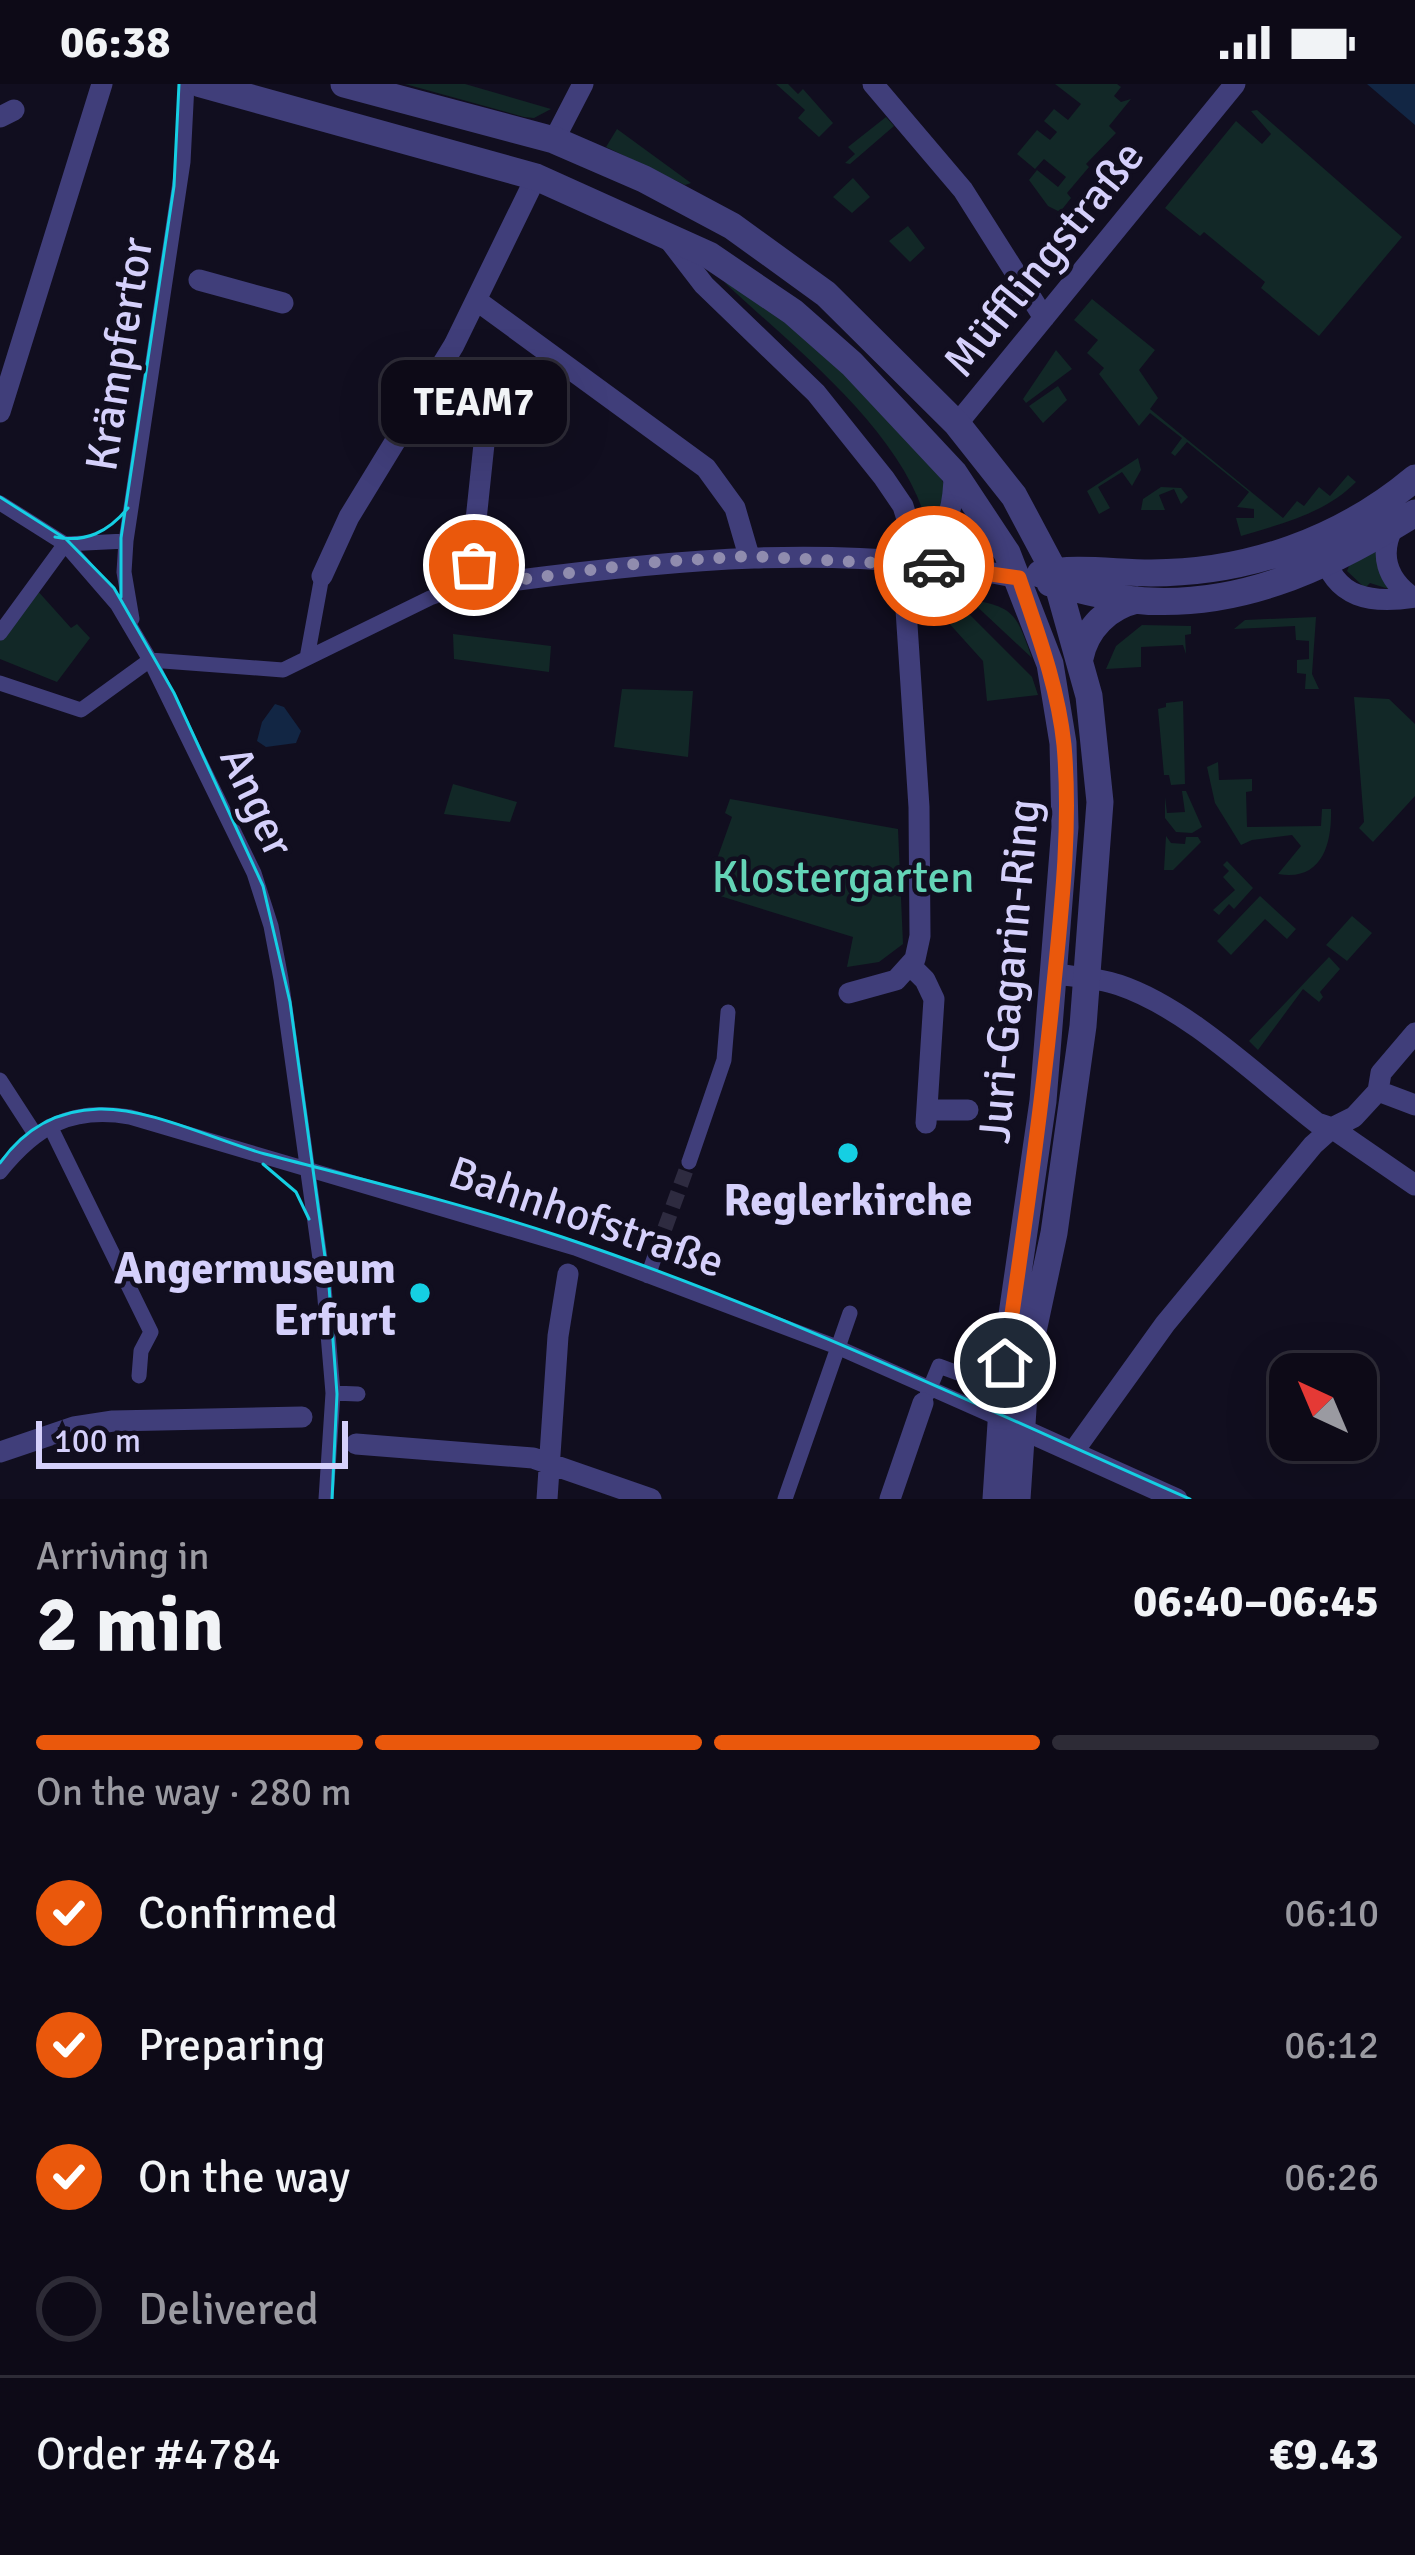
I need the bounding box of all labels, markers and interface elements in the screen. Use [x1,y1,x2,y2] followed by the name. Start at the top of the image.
[60,15,170,70] text: 06:38
[932,130,1156,388] street label: Müfflingstraße
[74,233,165,475] street label: Krämpfertor
[381,361,567,445] callout: TEAM7
[414,378,534,426] text: TEAM7
[874,506,994,626] courier
[423,514,525,616] pin
[441,532,507,598] icon: bag
[901,533,967,599] icon: car
[207,738,306,866] street label: Anger
[967,797,1052,1146] street label: Juri-Gagarin-Ring
[711,850,975,905] park label: Klostergarten
[835,1140,861,1166] marker: Reglerkirche
[442,1145,731,1290] street label: Bahnhofstraße
[723,1173,973,1228] place label: Reglerkirche
[114,1241,396,1348] place label: Angermuseum Erfurt
[407,1280,433,1306] marker: Angermuseum Erfurt
[954,1312,1056,1414] pin
[972,1330,1038,1396] icon: home
[1269,1353,1377,1461] north arrow
[1269,1353,1377,1461] map controls
[36,1415,348,1468] scale bar
[54,1421,141,1462] text: 100 m
[36,1532,210,1580] text: Arriving in
[1133,1574,1379,1629] text: 06:40–06:45
[36,1577,224,1673] text: 2 min
[36,1768,352,1816] text: On the way · 280 m
[36,1880,102,1946] icon: check
[138,1886,338,1941] text: Confirmed
[1284,1889,1379,1937] text: 06:10
[36,2012,102,2078] icon: check
[138,2018,326,2073] text: Preparing
[1284,2021,1379,2069] text: 06:12
[36,2144,102,2210] icon: check
[138,2150,350,2205] text: On the way
[1284,2153,1379,2201] text: 06:26
[138,2282,319,2337] text: Delivered
[36,2427,281,2482] text: Order #4784
[1269,2427,1379,2482] text: €9.43

